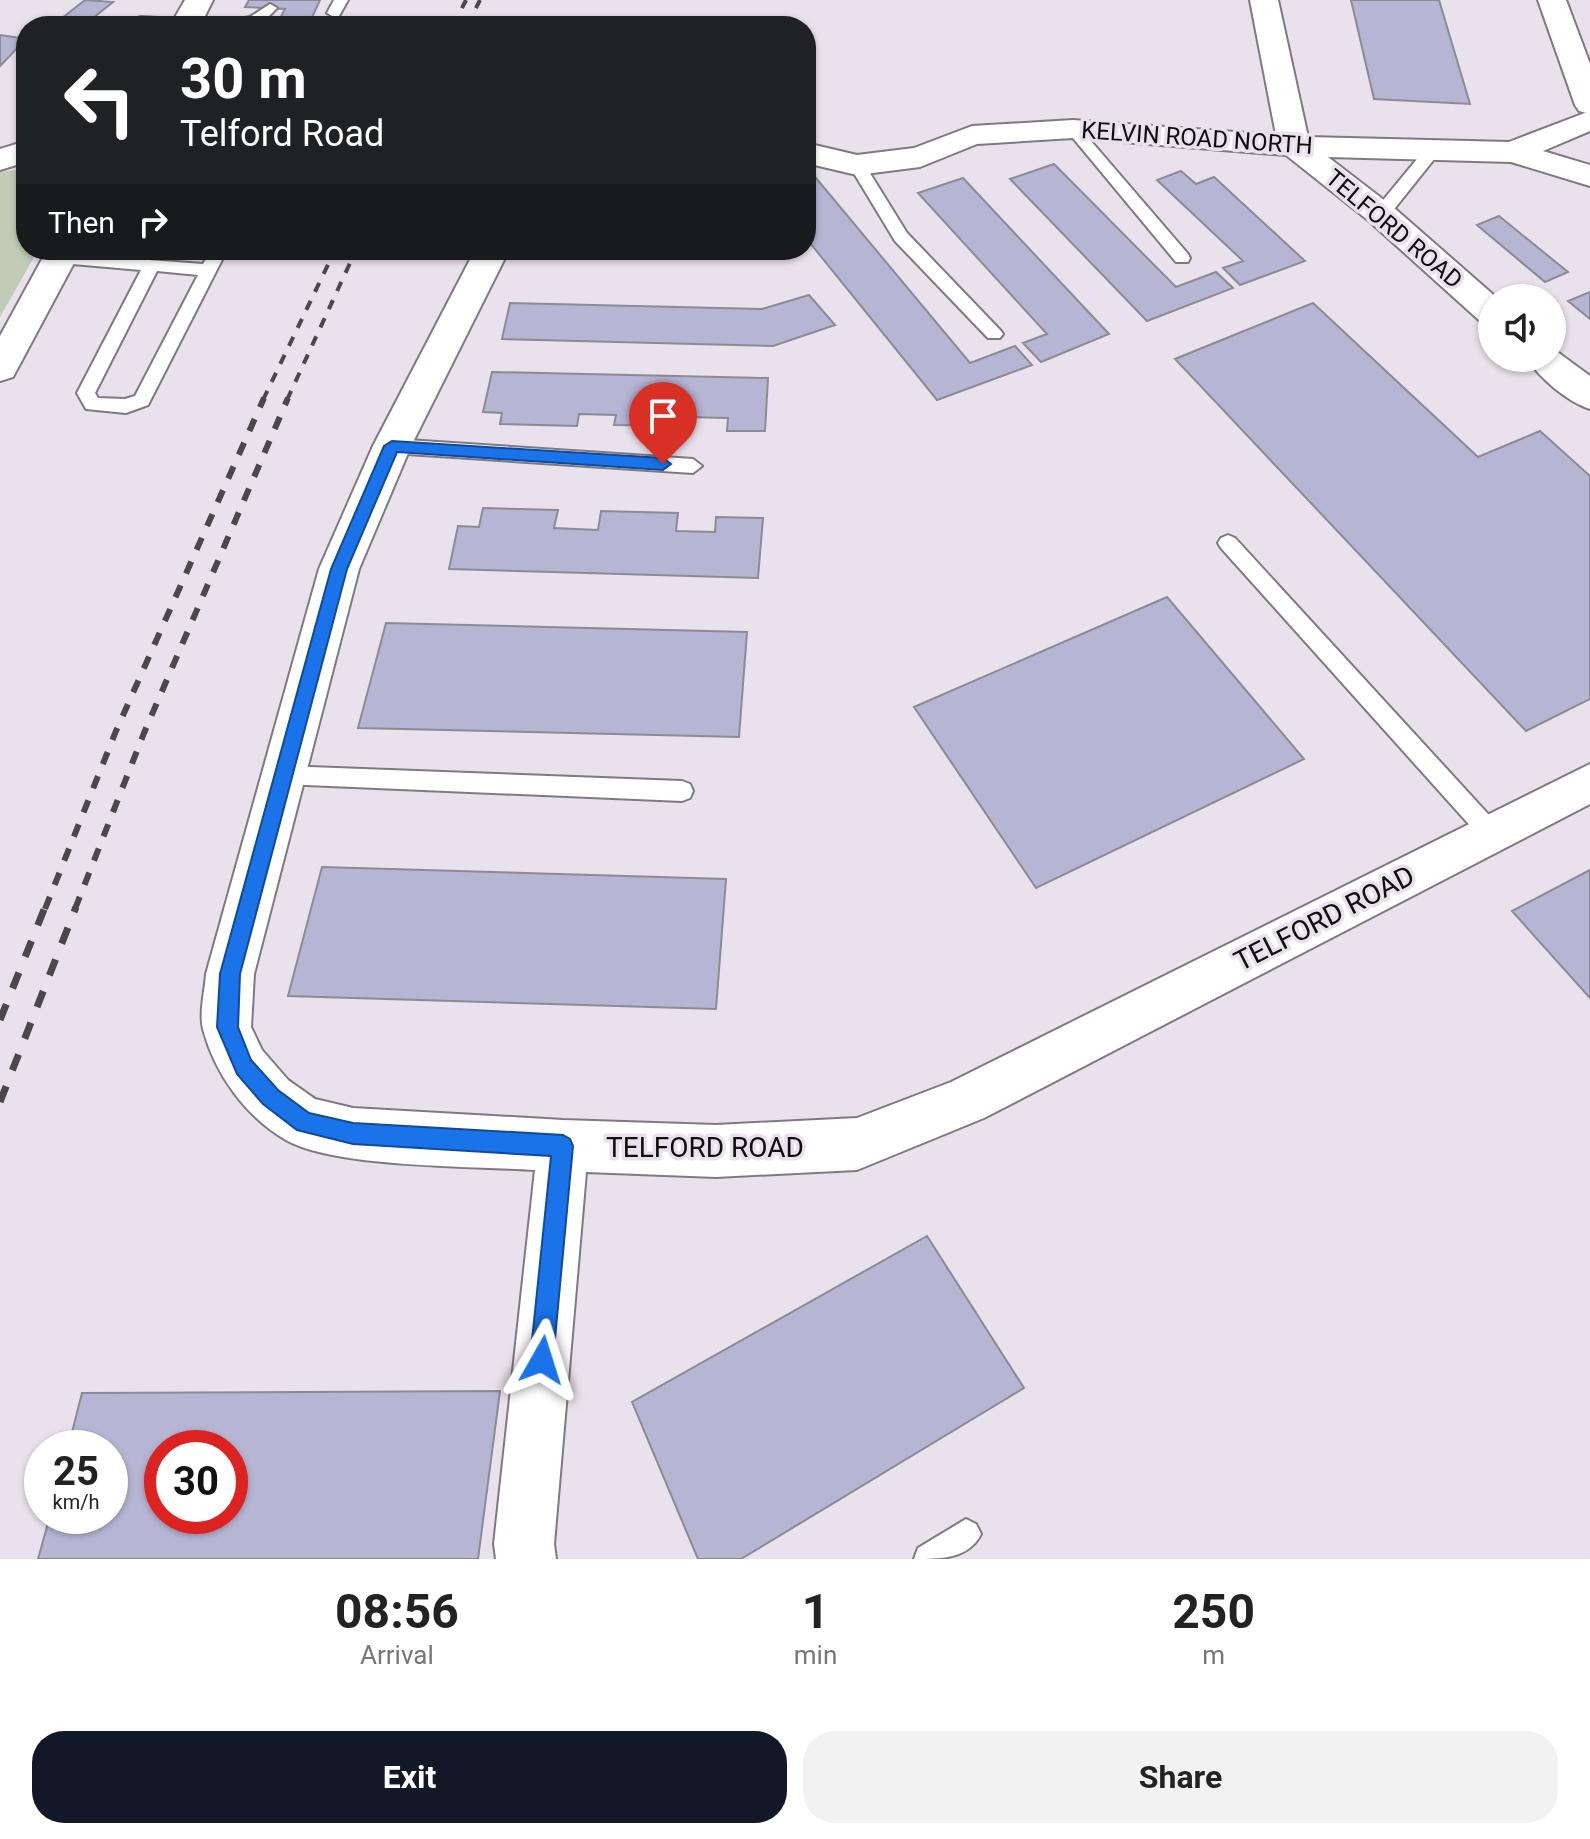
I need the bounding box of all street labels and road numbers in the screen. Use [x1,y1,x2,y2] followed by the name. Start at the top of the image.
[1080,116,1314,160] street label: KELVIN ROAD NORTH
[1320,164,1468,294] street label: TELFORD ROAD
[1229,859,1420,978] street label: TELFORD ROAD
[606,1131,804,1164] street label: TELFORD ROAD

